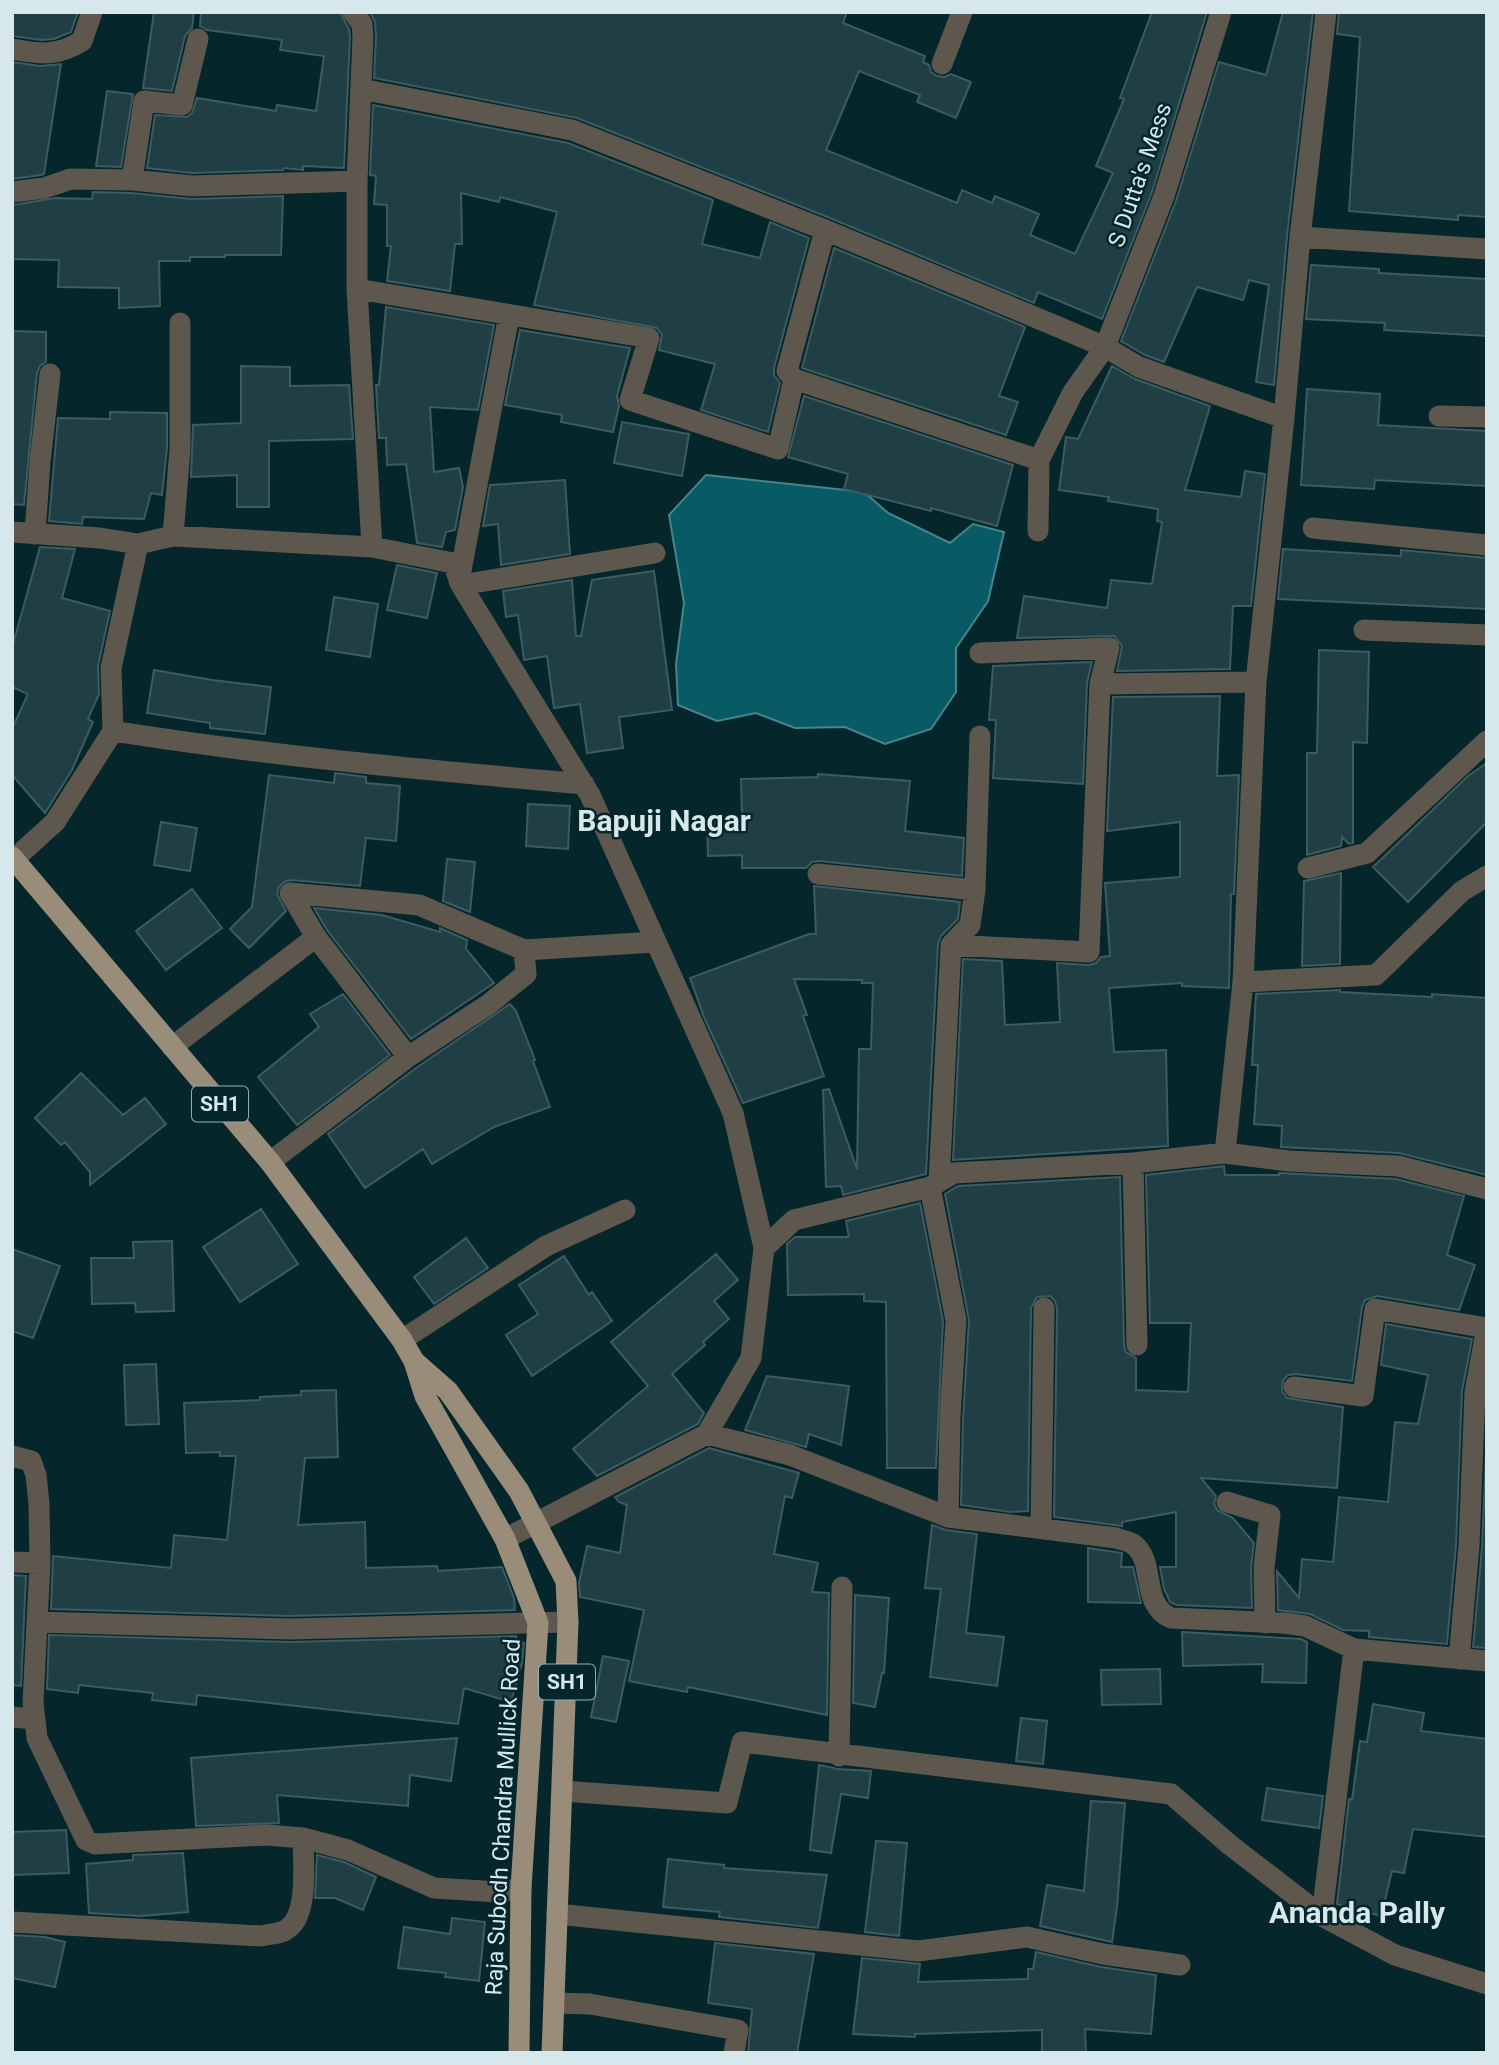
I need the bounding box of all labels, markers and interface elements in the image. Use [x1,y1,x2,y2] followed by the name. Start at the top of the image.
[1103,99,1177,251] street label: S Dutta's Mess
[577,803,751,838] district label: Bapuji Nagar
[192,1086,248,1122] road number: SH1
[480,1638,526,1996] street label: Raja Subodh Chandra Mullick Road
[539,1664,595,1700] road number: SH1
[1269,1895,1446,1930] district label: Ananda Pally

